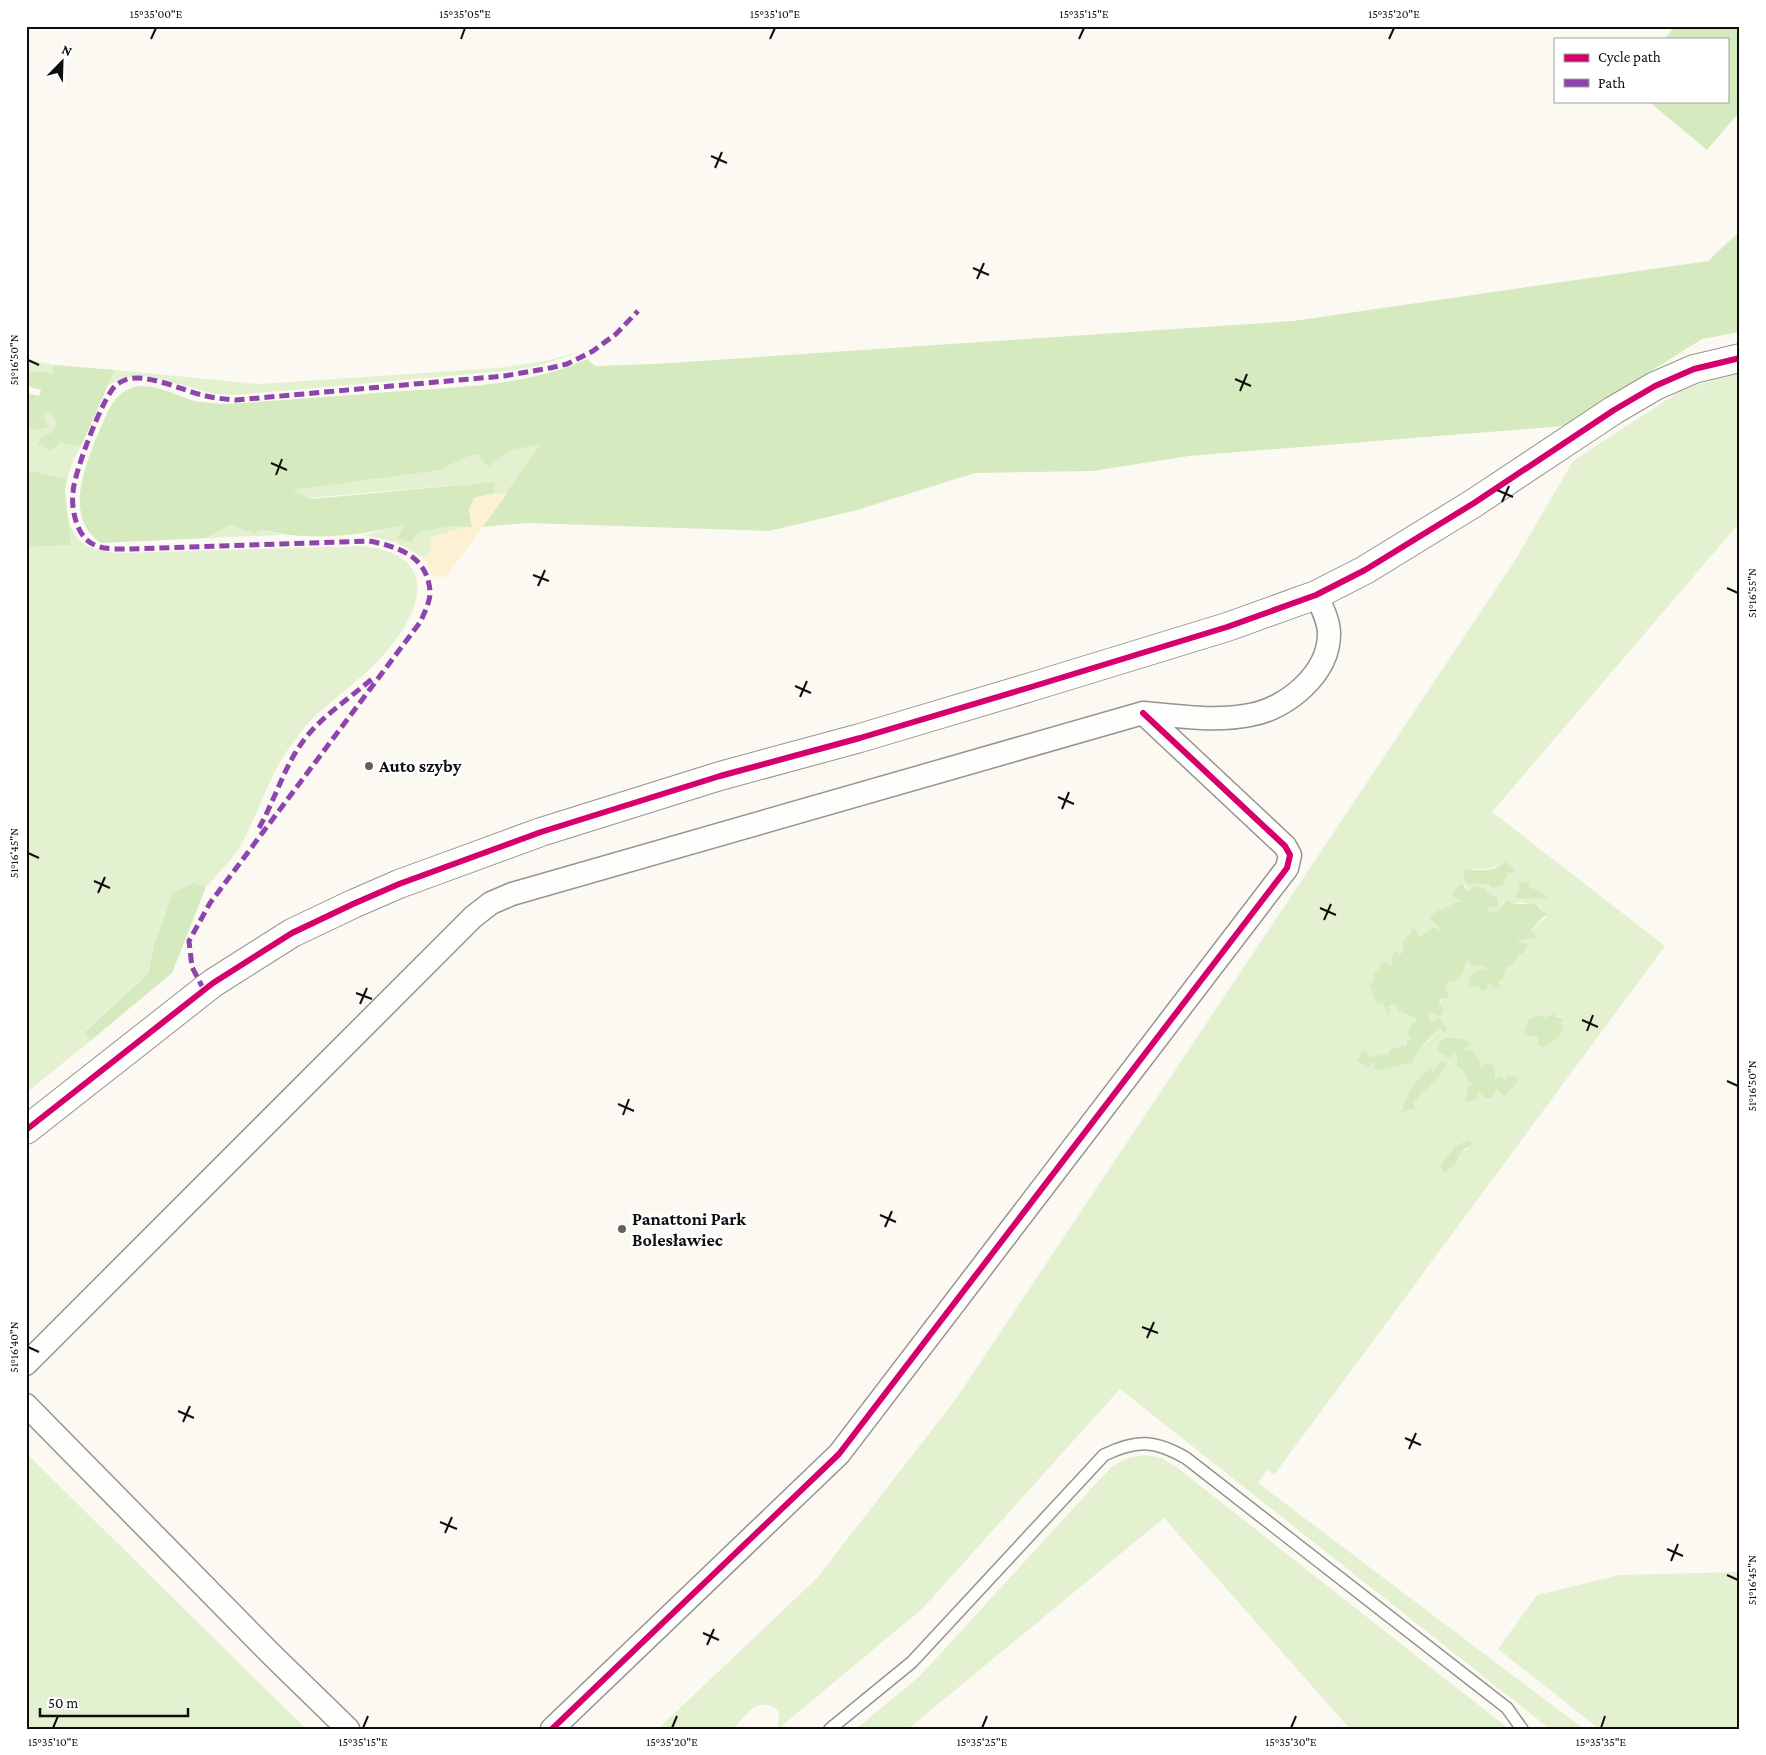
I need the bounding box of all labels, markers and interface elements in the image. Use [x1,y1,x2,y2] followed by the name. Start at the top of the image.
[130,7,183,21] text: 15°35'00"E
[439,7,491,21] text: 15°35'05"E
[750,7,800,21] text: 15°35'10"E
[1060,7,1109,21] text: 15°35'15"E
[1368,7,1420,21] text: 15°35'20"E
[38,38,88,88] north arrow
[1554,38,1728,102] legend
[60,41,75,59] text: N
[1598,49,1661,66] text: Cycle path
[1598,75,1625,91] text: Path
[7,334,21,386] text: 51°16'50"N
[1745,568,1759,618] text: 51°16'55"N
[378,756,462,776] place label: Auto szyby
[363,760,375,772] marker: Auto szyby
[7,828,21,878] text: 51°16'45"N
[1745,1060,1759,1112] text: 51°16'50"N
[632,1209,746,1250] place label: Panattoni Park Bolesławiec
[616,1223,628,1235] marker: Panattoni Park Bolesławiec
[7,1321,21,1373] text: 51°16'40"N
[1745,1555,1759,1605] text: 51°16'45"N
[40,1685,188,1717] scale bar
[48,1695,78,1711] text: 50 m
[28,1735,78,1749] text: 15°35'10"E
[339,1735,388,1749] text: 15°35'15"E
[646,1735,698,1749] text: 15°35'20"E
[957,1735,1008,1749] text: 15°35'25"E
[1265,1735,1317,1749] text: 15°35'30"E
[1576,1735,1627,1749] text: 15°35'35"E

